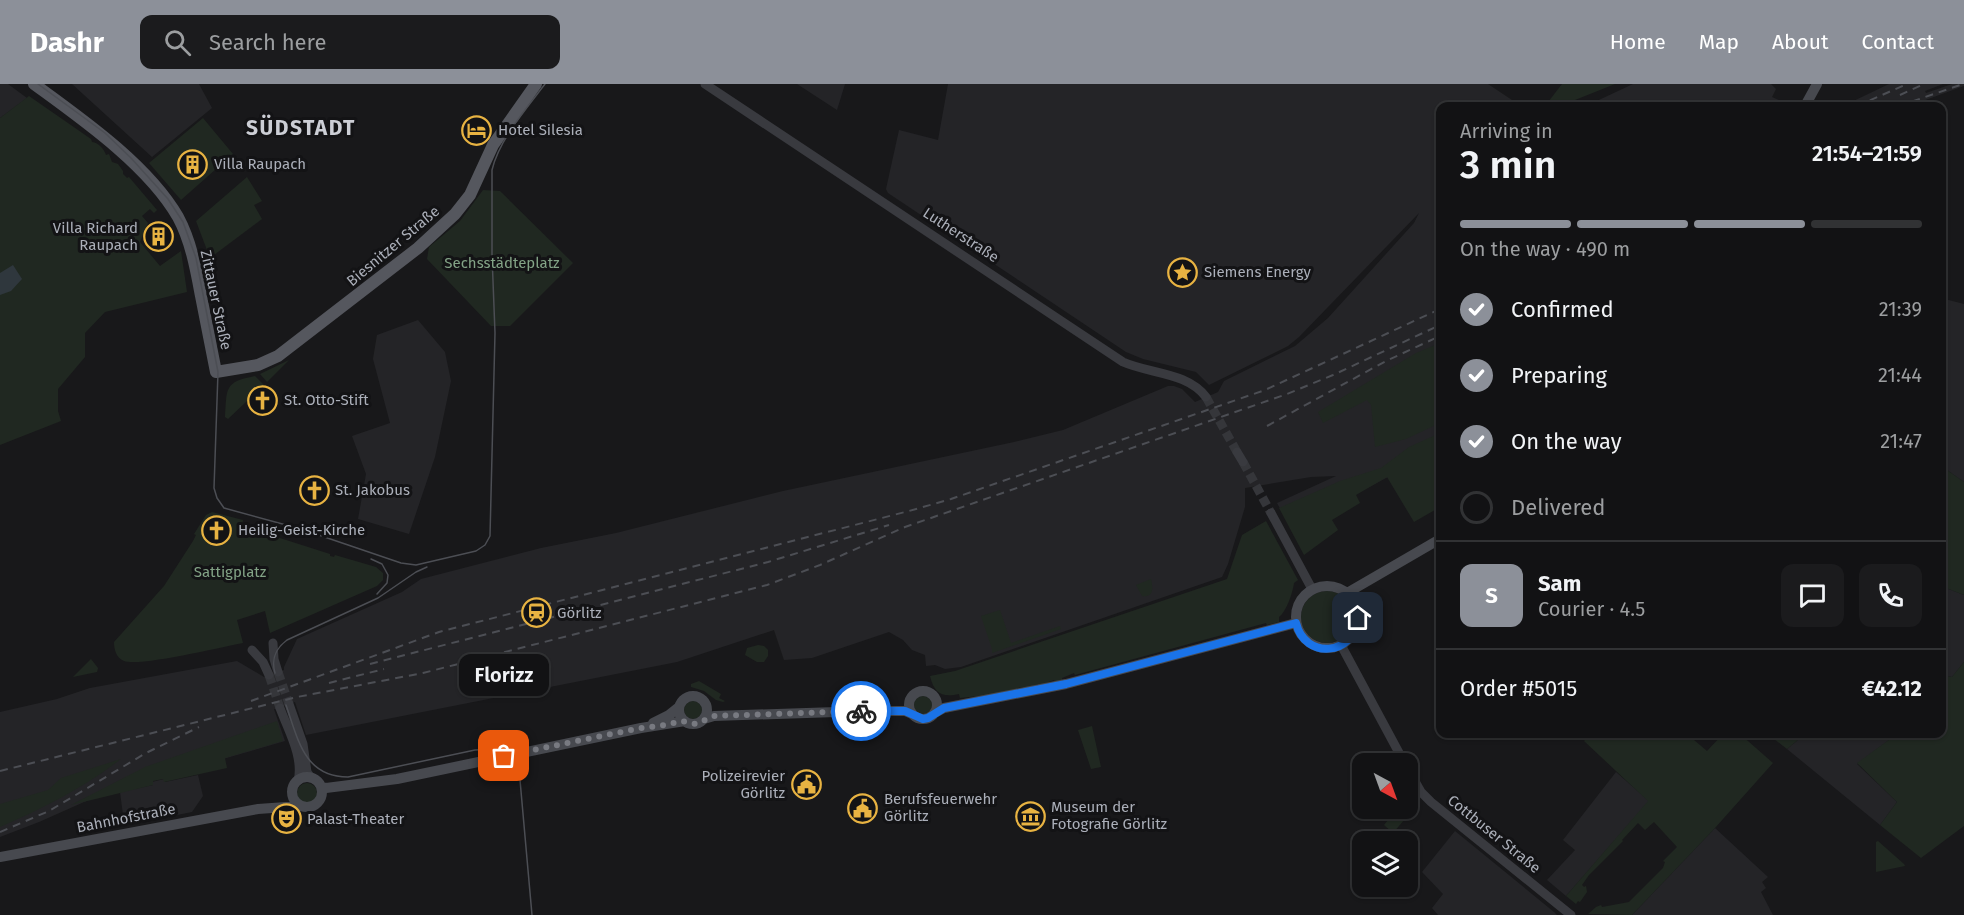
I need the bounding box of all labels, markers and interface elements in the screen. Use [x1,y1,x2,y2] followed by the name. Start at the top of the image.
[140,15,560,69] search box
[30,26,104,59] text: Dashr
[161,26,194,59] icon: search
[209,29,326,56] text: Search here
[1610,29,1666,55] text: Home
[1699,29,1739,55] text: Map
[1772,29,1829,55] text: About
[1862,29,1934,55] text: Contact
[246,114,356,141] district label: SÜDSTADT
[461,114,493,146] hotel icon: Hotel Silesia
[1460,119,1553,143] text: Arriving in
[498,121,583,139] place label: Hotel Silesia
[1812,140,1922,167] text: 21:54–21:59
[1460,142,1556,188] text: 3 min
[177,148,209,180] building icon: Villa Raupach
[214,155,306,173] place label: Villa Raupach
[343,202,443,290] street label: Biesnitzer Straße
[920,204,1002,266] street label: Lutherstraße
[53,219,138,254] place label: Villa Richard Raupach
[143,221,175,253] building icon: Villa Richard Raupach
[1460,237,1630,261] text: On the way · 490 m
[197,248,235,352] street label: Zittauer Straße
[444,254,560,272] park label: Sechsstädteplatz
[1167,256,1199,288] place icon: Siemens Energy
[1204,263,1312,281] place label: Siemens Energy
[1460,293,1493,326] icon: check
[1511,296,1614,323] text: Confirmed
[1879,297,1922,321] text: 21:39
[1460,359,1493,392] icon: check
[1511,362,1607,389] text: Preparing
[1878,363,1922,387] text: 21:44
[247,384,279,416] church icon: St. Otto-Stift
[284,391,369,409] place label: St. Otto-Stift
[1460,425,1493,458] icon: check
[1511,428,1622,455] text: On the way
[1880,429,1922,453] text: 21:47
[298,474,330,506] church icon: St. Jakobus
[335,481,410,499] place label: St. Jakobus
[1511,494,1606,521] text: Delivered
[201,514,233,546] church icon: Heilig-Geist-Kirche
[238,521,365,539] place label: Heilig-Geist-Kirche
[194,563,267,581] park label: Sattigplatz
[1781,564,1844,627] button: chat
[1859,564,1922,627] button: phone
[1538,570,1581,597] text: Sam
[1485,582,1498,609] text: S
[1332,592,1383,643] pin
[520,597,552,629] station icon: Görlitz
[1538,597,1645,621] text: Courier · 4.5
[1341,601,1374,634] icon: home
[557,604,602,622] place label: Görlitz
[459,654,549,696] callout: Florizz
[475,663,533,687] text: Florizz
[1460,675,1577,702] text: Order #5015
[1862,675,1922,702] text: €42.12
[831,681,891,741] courier
[845,695,878,728] icon: bike
[478,730,529,781] pin
[487,739,520,772] icon: bag
[1352,753,1418,819] north arrow
[1352,753,1418,897] map controls
[701,767,785,802] place label: Polizeirevier Görlitz
[790,769,822,801] public building icon: Polizeirevier Görlitz
[884,790,997,825] place label: Berufsfeuerwehr Görlitz
[1444,791,1544,877] street label: Cottbuser Straße
[847,792,879,824] public building icon: Berufsfeuerwehr Görlitz
[1051,798,1168,833] place label: Museum der Fotografie Görlitz
[75,800,177,836] street label: Bahnhofstraße
[1014,800,1046,832] museum icon: Museum der Fotografie Görlitz
[270,803,302,835] theatre icon: Palast-Theater
[307,810,404,828] place label: Palast-Theater
[1352,831,1418,897] button: layers

